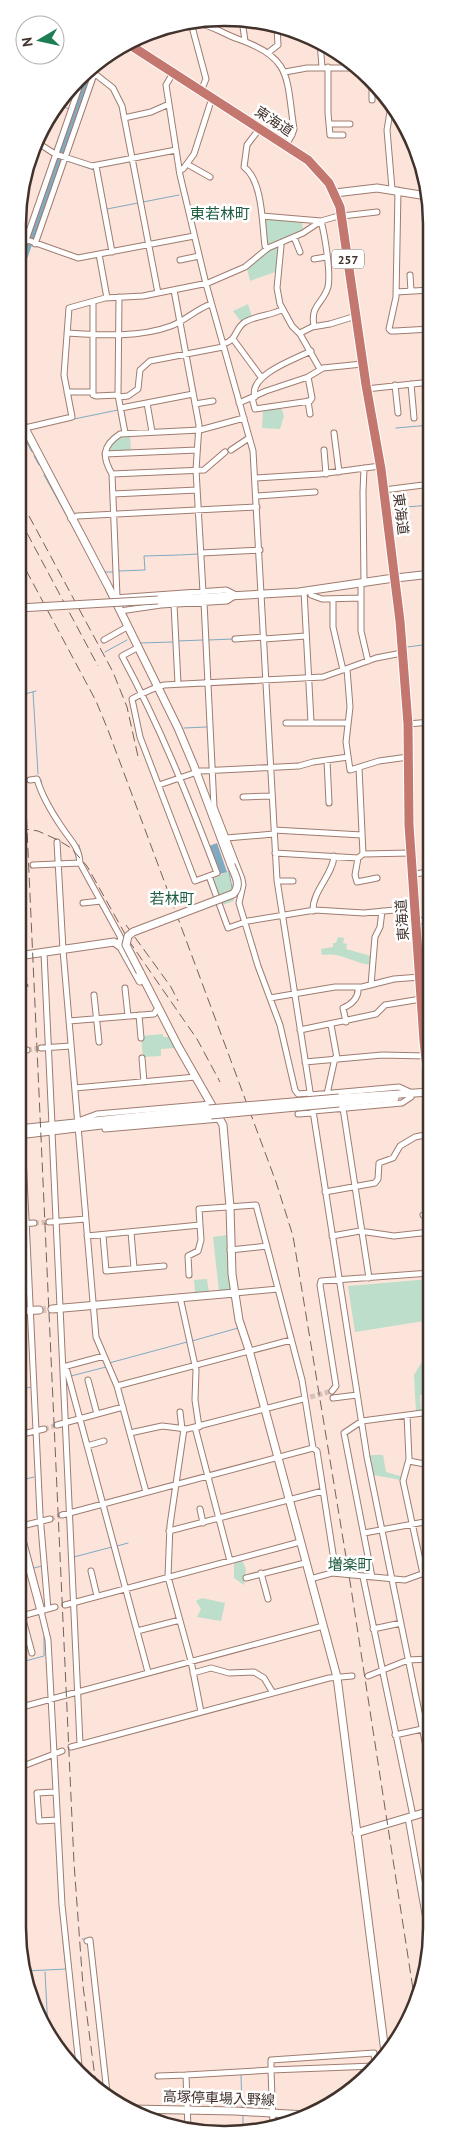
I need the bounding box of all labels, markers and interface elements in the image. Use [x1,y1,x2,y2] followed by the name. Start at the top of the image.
[15,15,65,65] north arrow
[18,36,37,48] text: N
[251,102,297,140] street label: 東海道
[190,204,250,223] district label: 東若林町
[332,250,364,268] road number: 257
[390,492,412,536] street label: 東海道
[149,889,195,908] district label: 若林町
[392,898,412,942] street label: 東海道
[327,1555,373,1574] district label: 増楽町
[163,2087,275,2109] street label: 高塚停車場入野線

